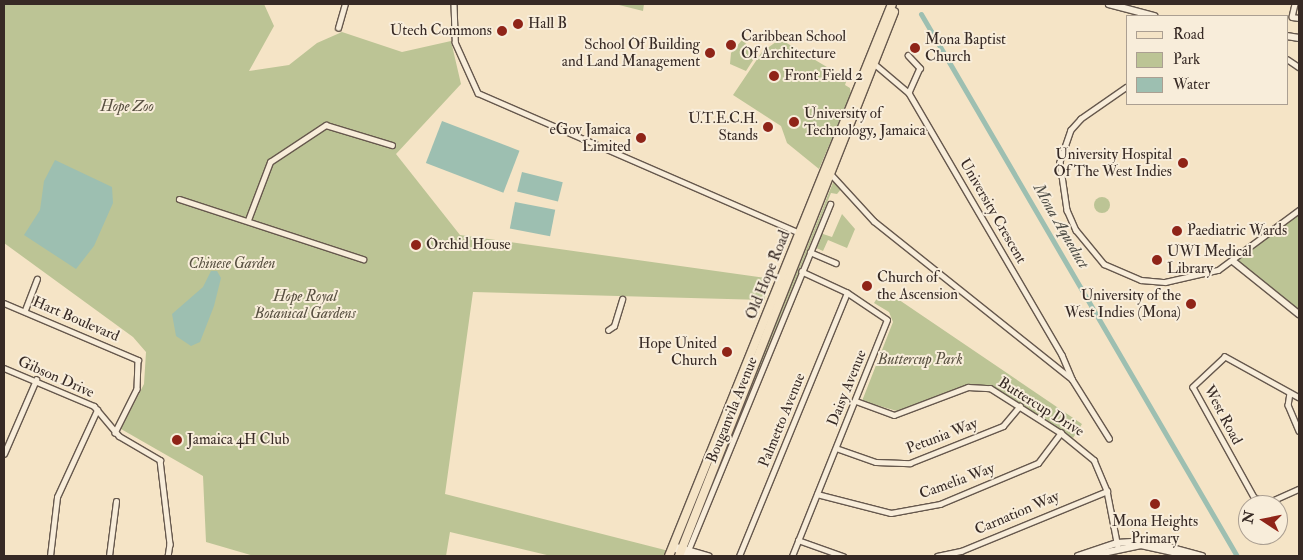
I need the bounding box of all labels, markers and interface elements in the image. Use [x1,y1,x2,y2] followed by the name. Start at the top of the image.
[528,15,567,33] place label: Hall B
[1126,15,1288,105] legend
[512,18,524,30] marker: Hall B
[390,22,492,40] place label: Utech Commons
[496,25,508,37] marker: Utech Commons
[1173,25,1204,44] text: Road
[741,27,846,62] place label: Caribbean School Of Architecture
[925,30,1006,65] place label: Mona Baptist Church
[562,35,700,70] place label: School Of Building and Land Management
[725,39,737,51] marker: Caribbean School Of Architecture
[909,42,921,54] marker: Mona Baptist Church
[704,47,716,59] marker: School Of Building and Land Management
[1173,50,1200,69] text: Park
[784,67,863,85] place label: Front Field 2
[768,70,780,82] marker: Front Field 2
[1173,75,1210,94] text: Water
[100,98,154,116] park label: Hope Zoo
[804,104,926,139] place label: University of Technology, Jamaica
[688,109,758,144] place label: U.T.E.C.H. Stands
[788,116,800,128] marker: University of Technology, Jamaica
[550,120,631,155] place label: eGov Jamaica Limited
[762,121,774,133] marker: U.T.E.C.H. Stands
[635,132,647,144] marker: eGov Jamaica Limited
[1054,145,1172,180] place label: University Hospital Of The West Indies
[956,155,1030,267] street label: University Crescent
[1176,156,1190,170] marker: University Hospital Of The West Indies
[1029,180,1093,272] water label: Mona Aqueduct
[1187,222,1287,240] place label: Paediatric Wards
[1171,225,1183,237] marker: Paediatric Wards
[742,228,794,322] street label: Old Hope Road
[426,236,511,254] place label: Orchid House
[410,239,422,251] marker: Orchid House
[1167,242,1252,277] place label: UWI Medical Library
[1151,254,1163,266] marker: UWI Medical Library
[189,255,275,273] park label: Chinese Garden
[877,268,958,303] place label: Church of the Ascension
[861,280,873,292] marker: Church of the Ascension
[1065,286,1181,321] place label: University of the West Indies (Mona)
[254,287,356,322] park label: Hope Royal Botanical Gardens
[30,293,122,345] street label: Hart Boulevard
[1185,298,1197,310] marker: University of the West Indies (Mona)
[638,334,717,369] place label: Hope United Church
[721,346,733,358] marker: Hope United Church
[824,347,870,429] street label: Daisy Avenue
[877,351,963,369] park label: Buttercup Park
[15,352,97,402] street label: Gibson Drive
[702,354,762,466] street label: Bouganvila Avenue
[755,370,809,470] street label: Palmetto Avenue
[995,373,1087,441] street label: Buttercup Drive
[1200,382,1246,448] street label: West Road
[904,414,980,458] street label: Petunia Way
[187,431,289,449] place label: Jamaica 4H Club
[171,434,183,446] marker: Jamaica 4H Club
[917,459,997,503] street label: Camelia Way
[972,487,1062,539] street label: Carnation Way
[1238,495,1288,545] north arrow
[1149,498,1161,510] marker: Mona Heights Primary
[1239,509,1258,525] text: N
[1112,512,1198,547] place label: Mona Heights Primary

